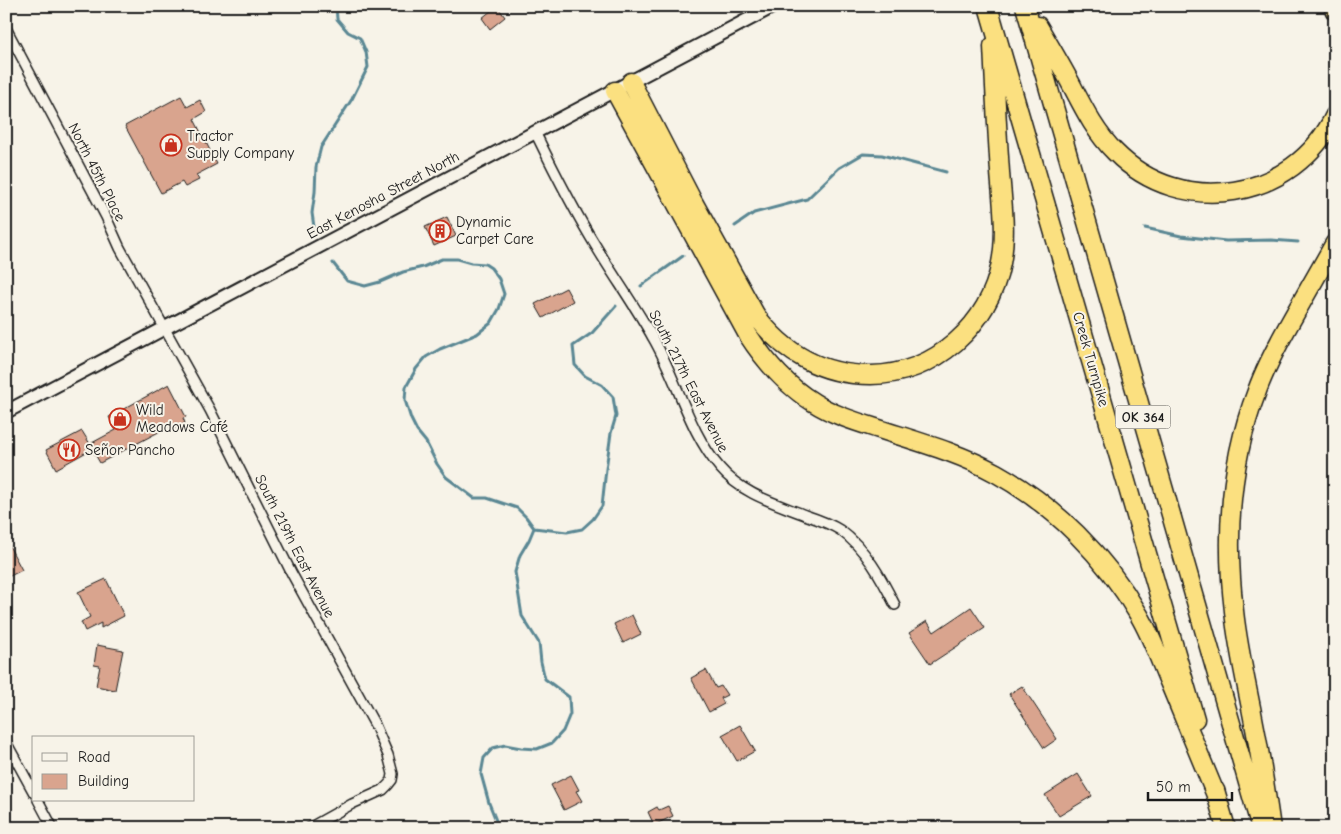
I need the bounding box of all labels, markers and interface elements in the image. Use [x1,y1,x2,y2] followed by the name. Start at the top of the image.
[64,120,130,225] street label: North 45th Place
[187,127,294,162] place label: Tractor Supply Company
[159,133,183,157] shop icon: Tractor Supply Company
[304,147,462,243] street label: East Kenosha Street North
[456,213,534,248] place label: Dynamic Carpet Care
[428,219,452,243] building icon: Dynamic Carpet Care
[645,307,733,456] street label: South 217th East Avenue
[1069,310,1113,409] street label: Creek Turnpike
[136,401,228,436] place label: Wild Meadows Café
[1116,406,1170,428] road number: OK 364
[108,407,132,431] shop icon: Wild Meadows Café
[57,438,81,462] restaurant icon: Señor Pancho
[85,441,175,459] place label: Señor Pancho
[251,471,339,621] street label: South 219th East Avenue
[32,736,195,802] legend
[78,748,110,766] text: Road
[1148,769,1232,801] scale bar
[78,772,129,790] text: Building
[1156,778,1191,796] text: 50 m

